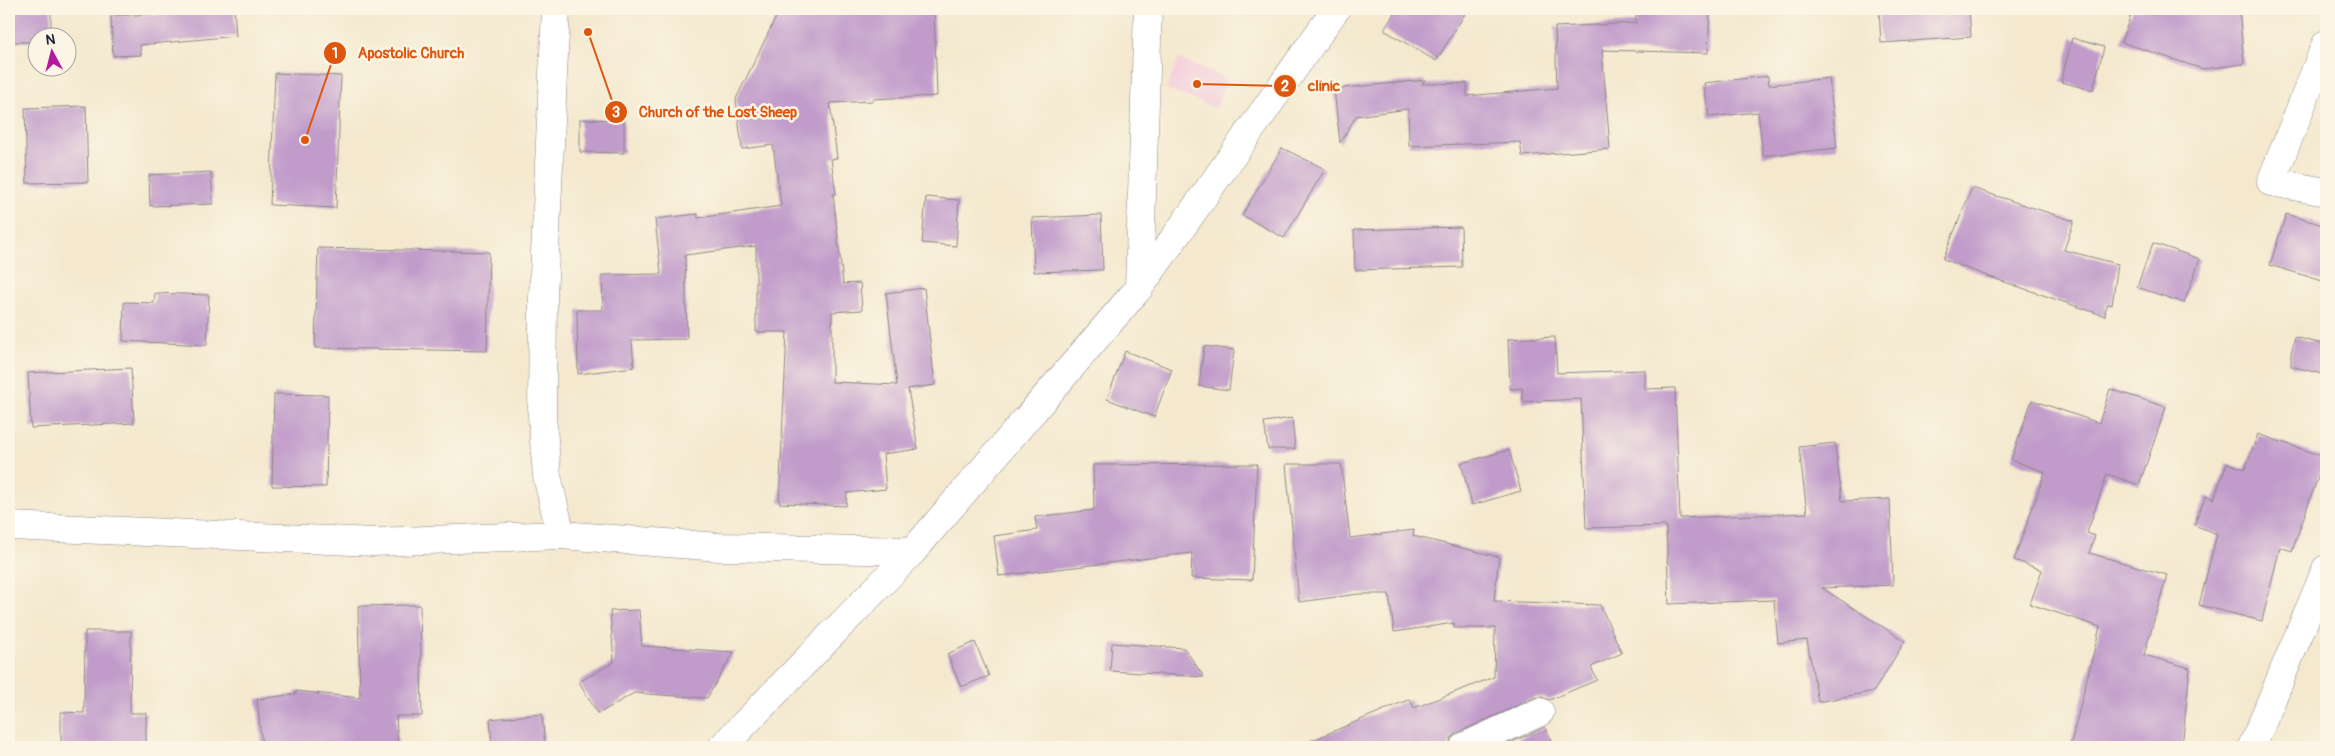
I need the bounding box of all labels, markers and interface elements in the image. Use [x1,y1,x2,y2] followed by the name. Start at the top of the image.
[28,28,78,78] north arrow
[45,31,56,49] text: N
[322,38,474,68] callout: Apostolic Church
[332,44,338,63] text: 1
[358,44,464,63] text: Apostolic Church
[1273,71,1350,101] callout: clinic
[1281,77,1289,96] text: 2
[1307,77,1341,96] text: clinic
[604,97,807,127] callout: Church of the Lost Sheep
[612,103,620,122] text: 3
[639,103,797,122] text: Church of the Lost Sheep

